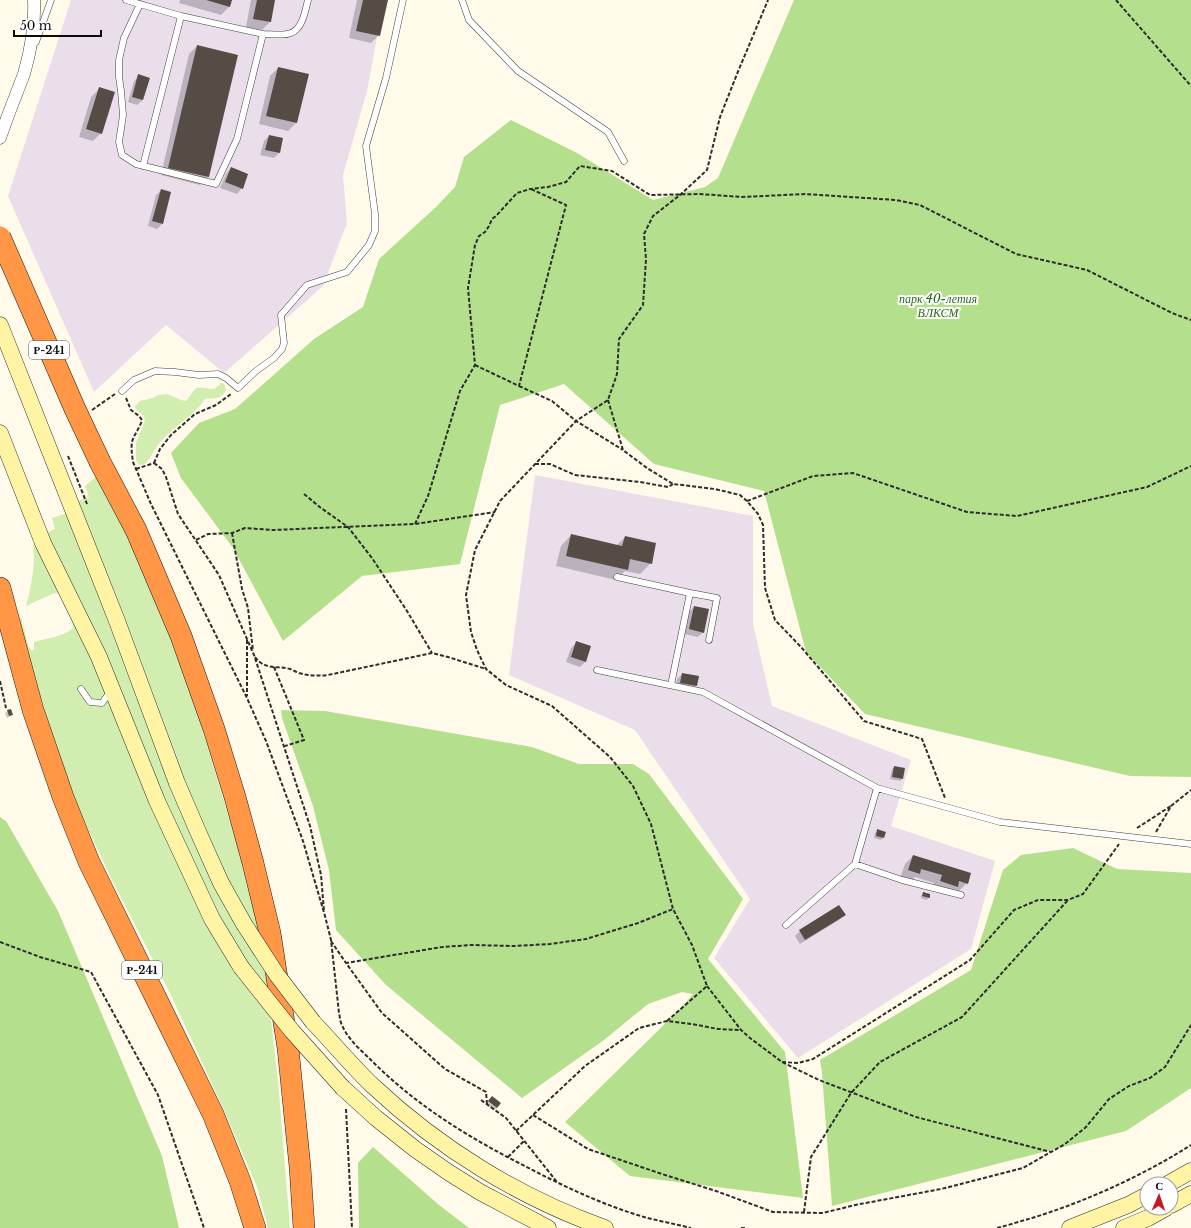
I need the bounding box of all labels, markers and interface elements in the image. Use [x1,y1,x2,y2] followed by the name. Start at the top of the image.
[14,12,101,38] scale bar
[20,18,52,33] text: 50 m
[899,291,978,320] park label: парк 40-летия ВЛКСМ
[29,341,69,359] road number: Р-241
[122,961,162,979] road number: Р-241
[1139,1176,1179,1216] north arrow
[1155,1179,1164,1193] text: С

